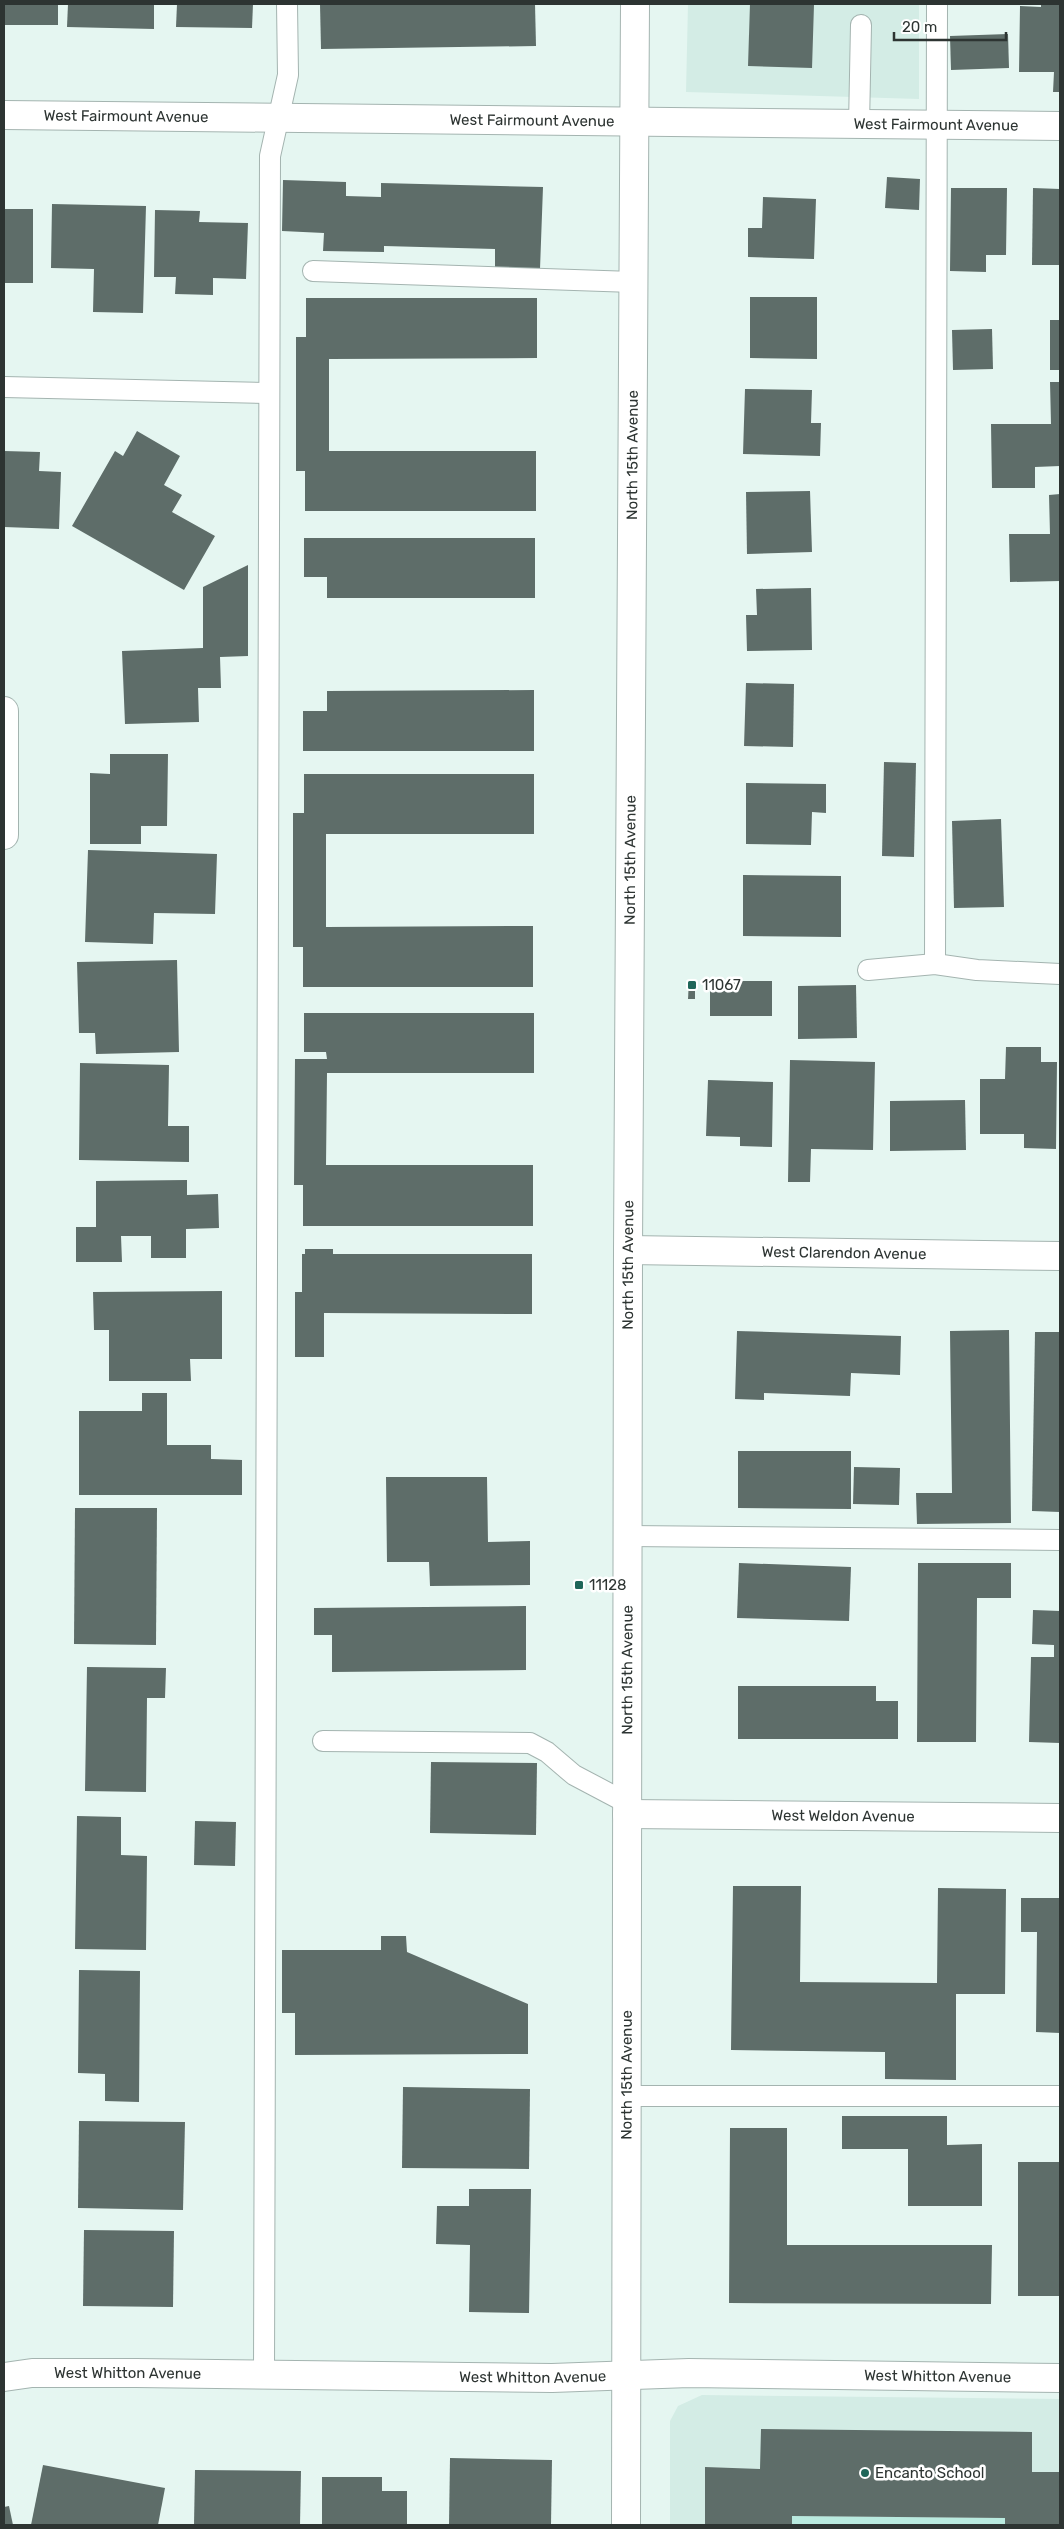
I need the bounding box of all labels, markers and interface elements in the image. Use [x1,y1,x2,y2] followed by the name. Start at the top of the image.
[894,10,1006,42] scale bar
[902,18,937,36] text: 20 m
[43,106,209,126] street label: West Fairmount Avenue
[449,111,615,130] street label: West Fairmount Avenue
[853,115,1019,135] street label: West Fairmount Avenue
[623,390,642,520] street label: North 15th Avenue
[621,795,640,925] street label: North 15th Avenue
[702,976,741,994] place label: 11067
[686,979,698,991] marker: 11067
[619,1200,637,1330] street label: North 15th Avenue
[761,1243,927,1263] street label: West Clarendon Avenue
[589,1576,627,1594] place label: 11128
[573,1579,585,1591] marker: 11128
[618,1605,636,1735] street label: North 15th Avenue
[771,1806,915,1826] street label: West Weldon Avenue
[618,2010,636,2140] street label: North 15th Avenue
[54,2364,201,2383] street label: West Whitton Avenue
[864,2366,1011,2386] street label: West Whitton Avenue
[459,2367,607,2387] street label: West Whitton Avenue
[875,2464,984,2482] place label: Encanto School
[859,2467,871,2479] marker: Encanto School

